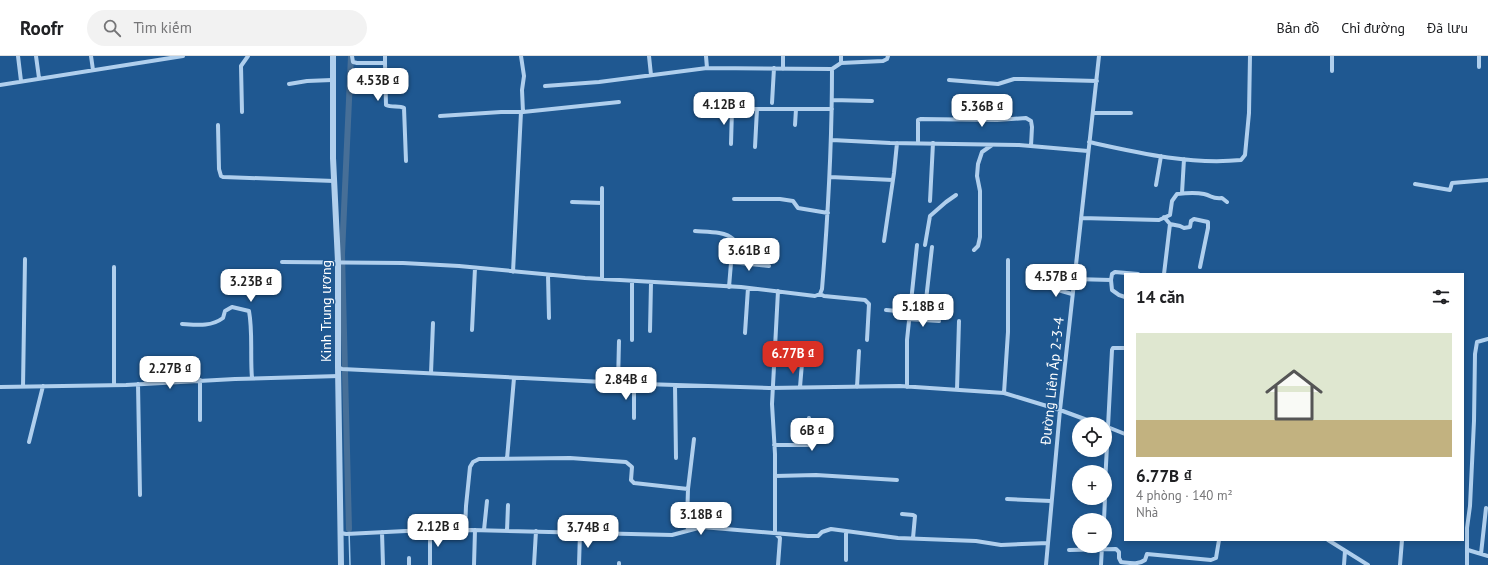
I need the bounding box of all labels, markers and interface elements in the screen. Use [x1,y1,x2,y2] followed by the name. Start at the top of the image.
[87,10,367,46] search box
[20,16,63,40] text: Roofr
[101,17,123,39] icon: search
[133,18,192,37] text: Tìm kiếm
[1277,19,1319,37] text: Bản đồ
[1341,19,1405,37] text: Chỉ đường
[1427,19,1468,37] text: Đã lưu
[341,68,415,102] pin: 4.53B ₫
[357,72,399,89] text: 4.53B ₫
[687,92,761,126] pin: 4.12B ₫
[945,94,1019,128] pin: 5.36B ₫
[703,96,745,113] text: 4.12B ₫
[961,98,1003,115] text: 5.36B ₫
[712,238,786,272] pin: 3.61B ₫
[728,242,770,259] text: 3.61B ₫
[317,260,335,362] street label: Kinh Trung ương
[1019,264,1093,298] pin: 4.57B ₫
[1035,268,1077,285] text: 4.57B ₫
[214,269,288,303] pin: 3.23B ₫
[230,273,272,290] text: 3.23B ₫
[1136,286,1185,308] text: 14 căn
[1430,286,1452,308] icon: filters
[886,294,960,328] pin: 5.18B ₫
[902,298,944,315] text: 5.18B ₫
[1036,316,1068,447] street label: Đường Liên Ấp 2-3-4
[756,341,830,375] pin: 6.77B ₫
[772,345,814,362] text: 6.77B ₫
[133,356,207,390] pin: 2.27B ₫
[1258,359,1330,431] icon: home
[149,360,191,377] text: 2.27B ₫
[589,367,663,401] pin: 2.84B ₫
[605,371,647,388] text: 2.84B ₫
[1072,417,1112,553] map controls
[1072,417,1112,457] button: locate
[788,418,836,452] pin: 6B ₫
[799,422,825,439] text: 6B ₫
[1072,465,1112,505] button: +
[1136,465,1192,487] text: 6.77B ₫
[1136,487,1233,504] text: 4 phòng · 140 m²
[664,502,738,536] pin: 3.18B ₫
[1136,504,1158,521] text: Nhà
[680,506,722,523] text: 3.18B ₫
[1072,513,1112,553] button: −
[401,514,475,548] pin: 2.12B ₫
[551,515,625,549] pin: 3.74B ₫
[417,518,459,535] text: 2.12B ₫
[567,519,609,536] text: 3.74B ₫

